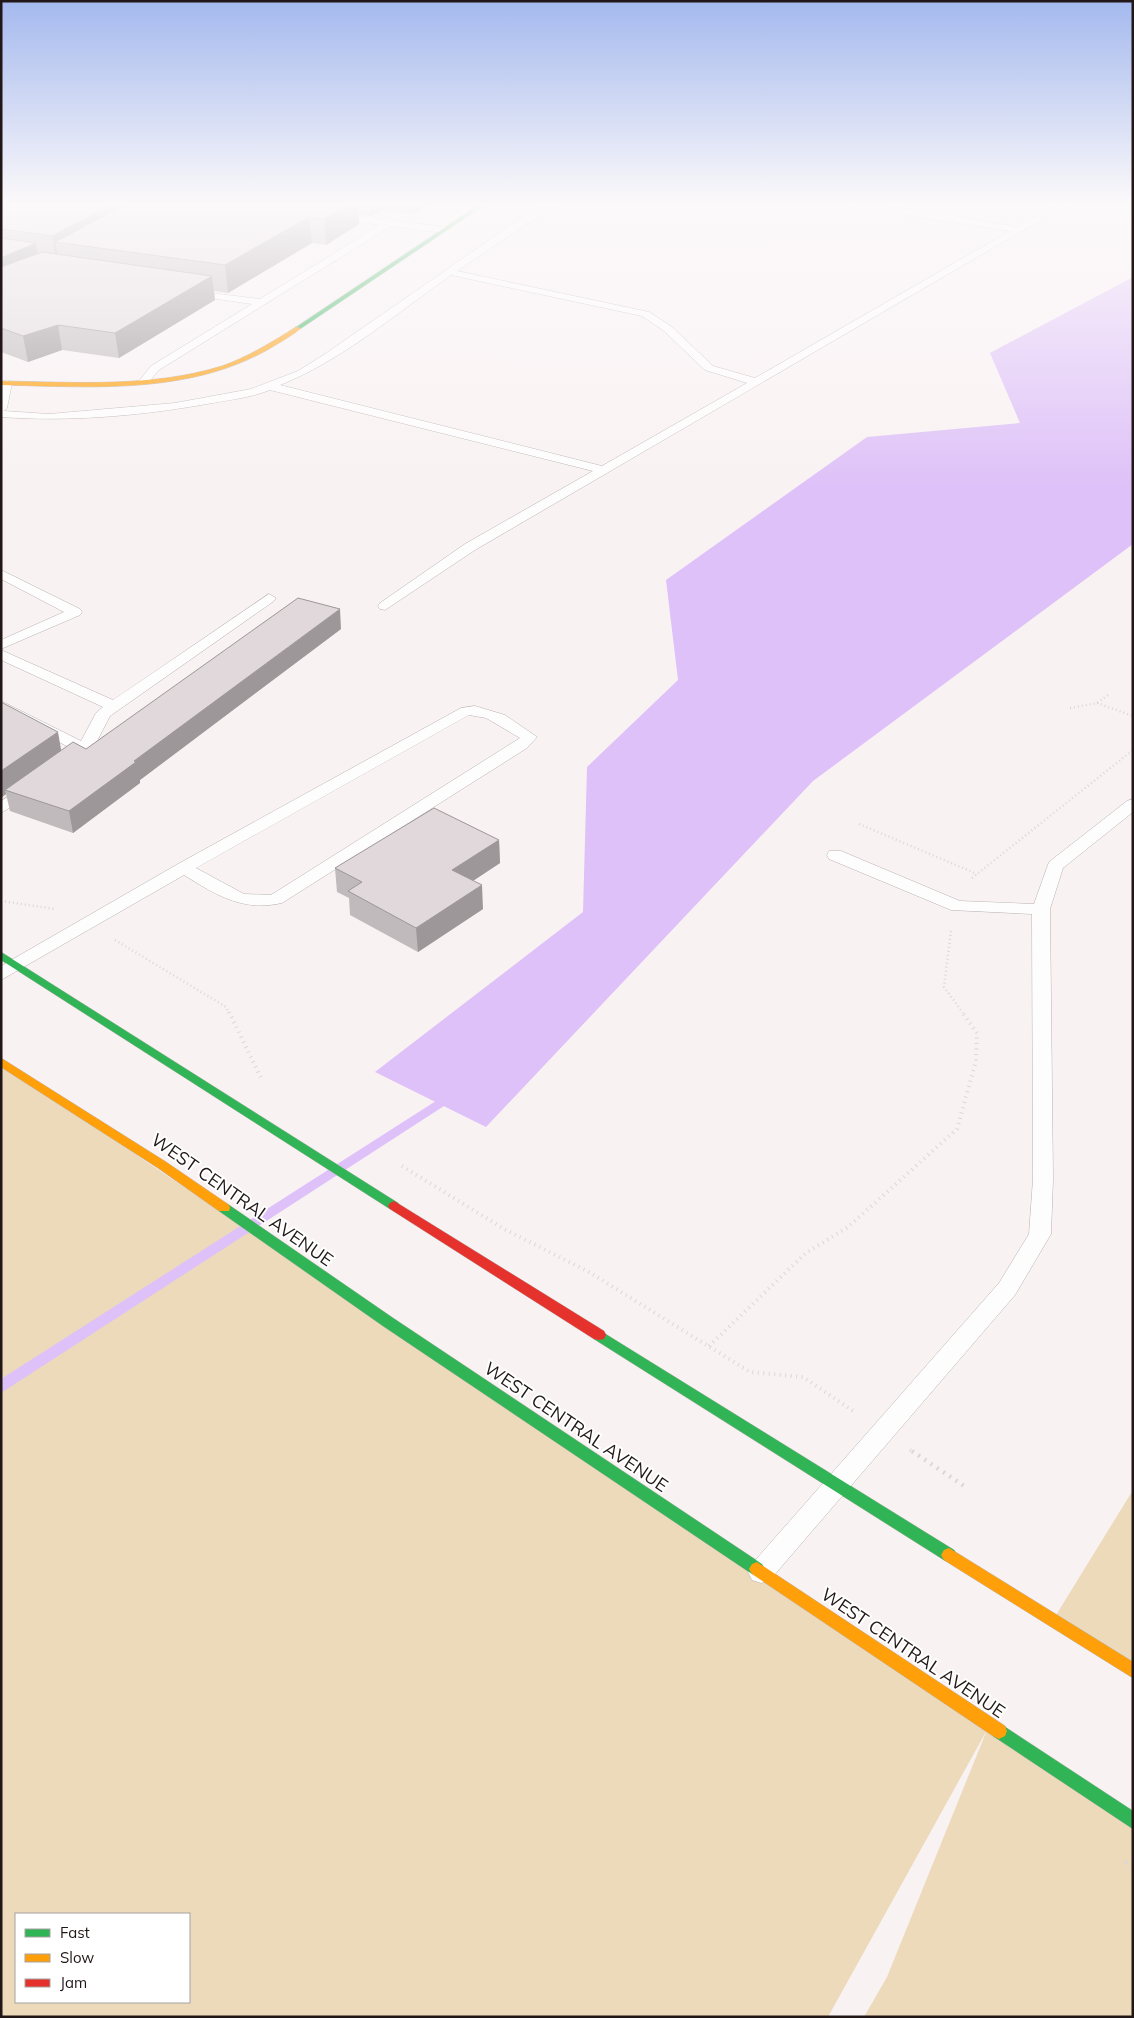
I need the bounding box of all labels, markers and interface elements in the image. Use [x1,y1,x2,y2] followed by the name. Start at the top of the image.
[147,1128,338,1271] street label: WEST CENTRAL AVENUE
[480,1356,673,1497] street label: WEST CENTRAL AVENUE
[817,1582,1010,1723] street label: WEST CENTRAL AVENUE
[15,1913,190,2003] legend
[60,1923,90,1942] text: Fast
[60,1948,94,1967] text: Slow
[60,1973,87,1992] text: Jam

